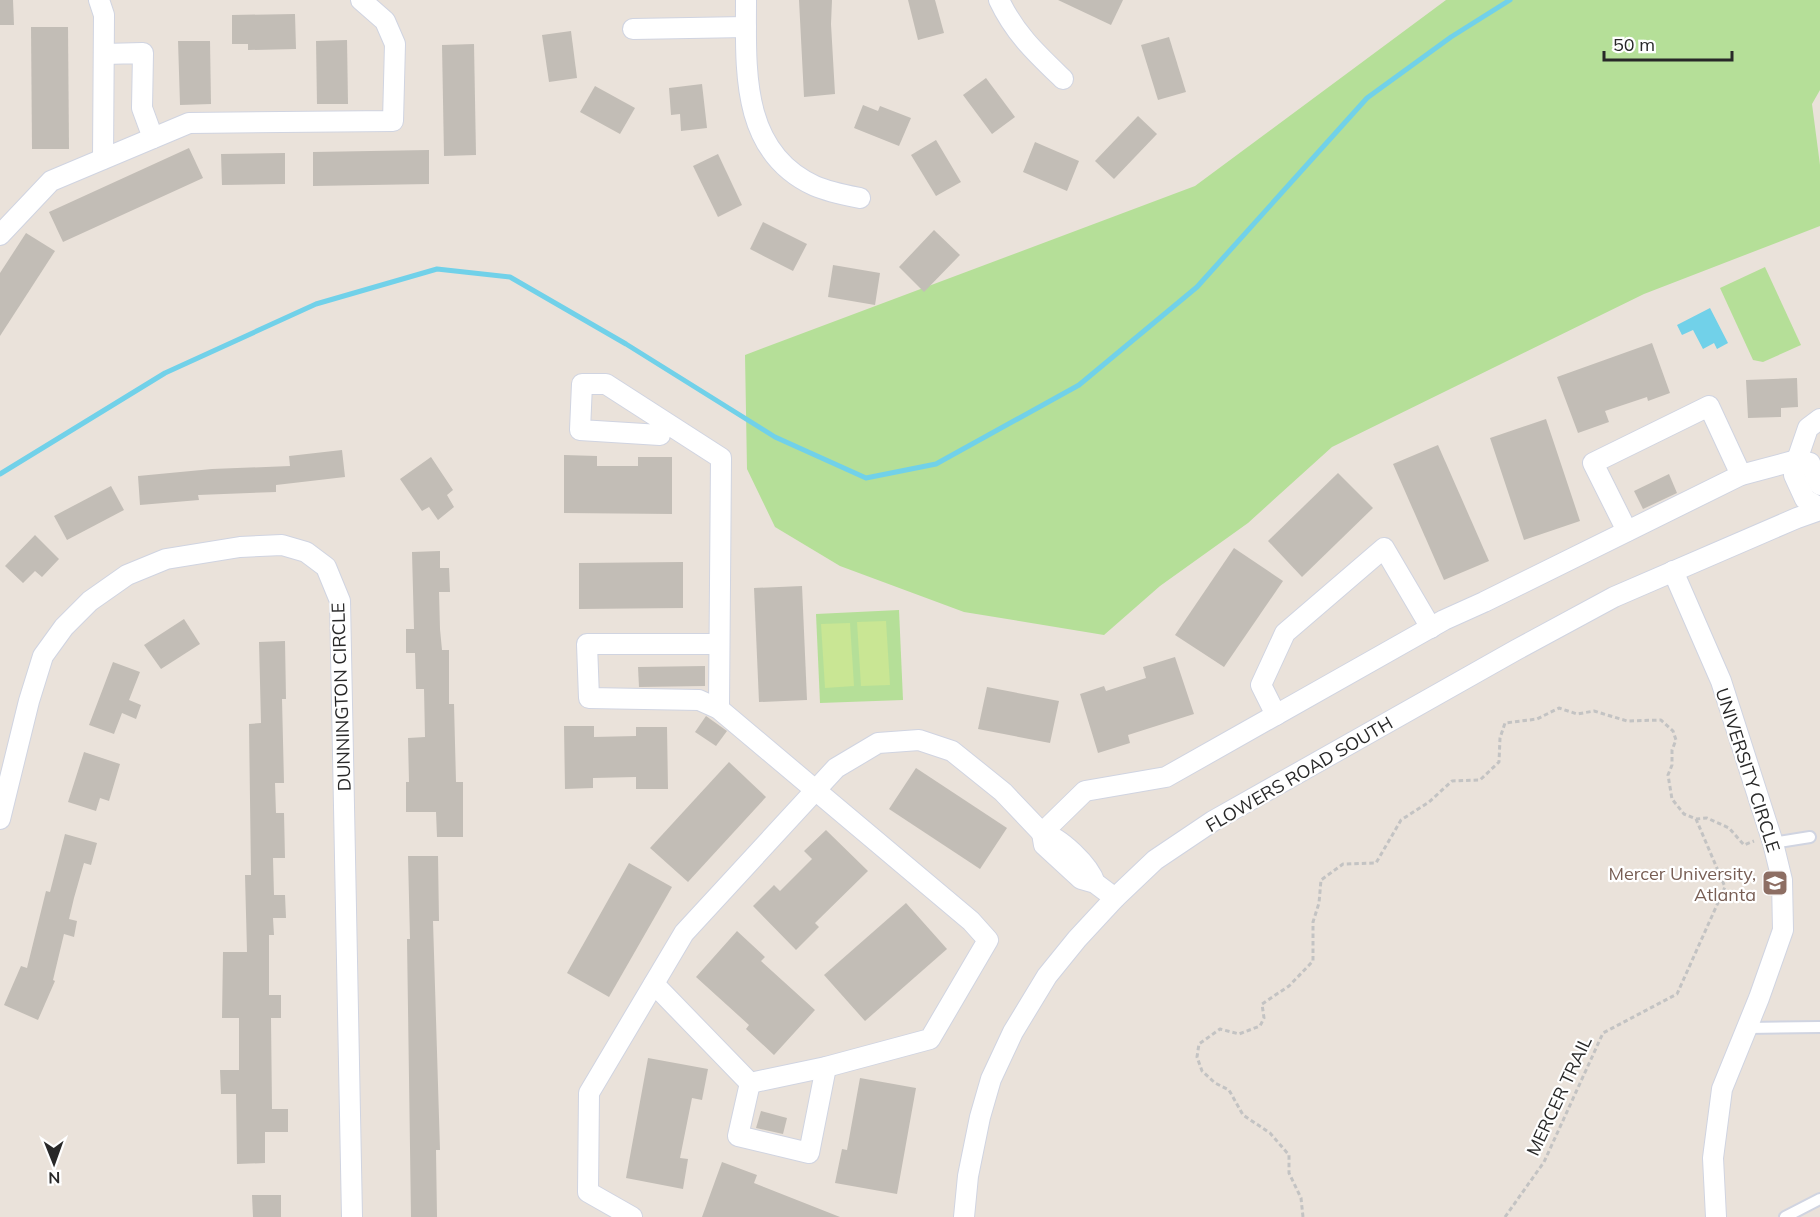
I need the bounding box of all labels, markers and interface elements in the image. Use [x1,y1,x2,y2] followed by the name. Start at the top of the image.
[1604,24,1732,62] scale bar
[1613,33,1655,56] text: 50 m
[326,602,356,792] street label: DUNNINGTON CIRCLE
[1711,685,1785,855] street label: UNIVERSITY CIRCLE
[1201,711,1397,837] street label: FLOWERS ROAD SOUTH
[1609,862,1756,906] place label: Mercer University, Atlanta
[1760,868,1790,898] school or university icon: Mercer University, Atlanta
[1521,1032,1597,1159] street label: MERCER TRAIL
[24,1133,84,1193] north arrow
[48,1168,60,1188] text: N

